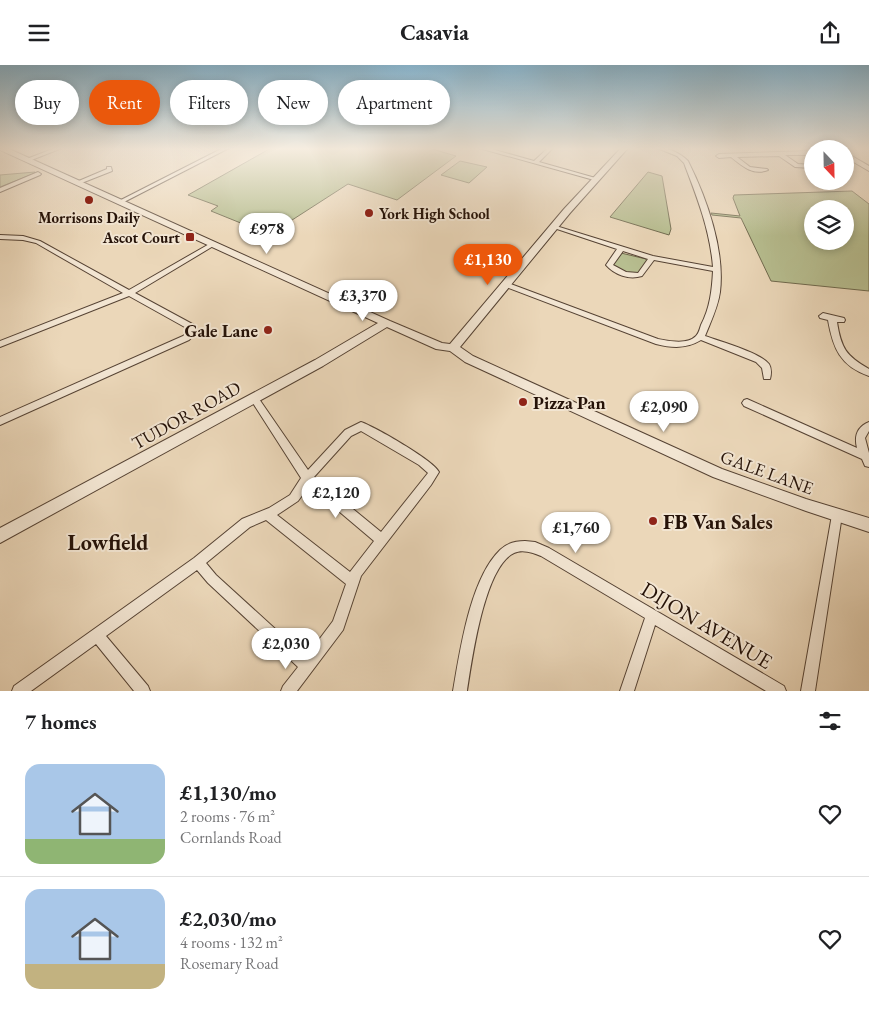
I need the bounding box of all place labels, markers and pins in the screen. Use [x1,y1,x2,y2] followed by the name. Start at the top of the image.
[83,194,95,206] marker: Morrisons Daily
[379,204,491,223] place label: York High School
[363,207,375,219] marker: York High School
[38,208,141,227] place label: Morrisons Daily
[237,213,297,255] pin: £978
[102,228,180,247] place label: Ascot Court
[184,231,196,243] marker: Ascot Court
[447,243,529,286] pin: £1,130
[322,279,404,322] pin: £3,370
[184,319,258,342] place label: Gale Lane
[262,324,274,336] marker: Gale Lane
[533,391,606,414] place label: Pizza Pan
[623,391,705,433] pin: £2,090
[517,396,529,408] marker: Pizza Pan
[295,477,377,519] pin: £2,120
[663,508,773,535] place label: FB Van Sales
[535,511,617,554] pin: £1,760
[647,515,659,527] marker: FB Van Sales
[245,627,327,670] pin: £2,030

